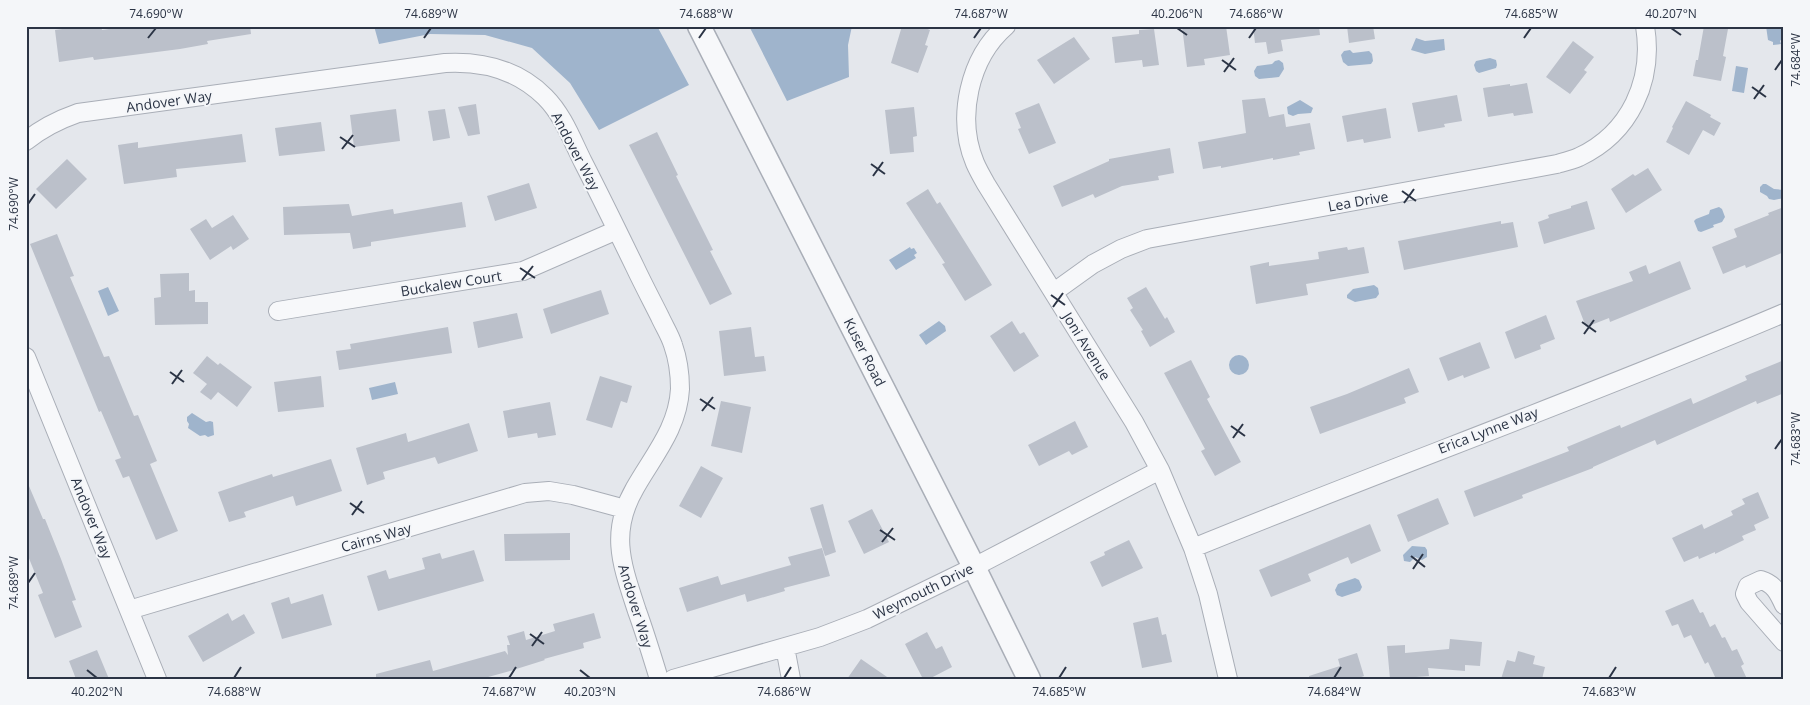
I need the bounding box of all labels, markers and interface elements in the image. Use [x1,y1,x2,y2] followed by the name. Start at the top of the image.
[129,5,183,22] text: 74.690°W
[404,5,458,22] text: 74.689°W
[679,5,733,22] text: 74.688°W
[954,5,1008,22] text: 74.687°W
[1151,5,1203,22] text: 40.206°N
[1229,5,1283,22] text: 74.686°W
[1504,5,1558,22] text: 74.685°W
[1645,5,1697,22] text: 40.207°N
[1787,33,1804,87] text: 74.684°W
[125,85,214,116] street label: Andover Way
[547,108,605,194] street label: Andover Way
[5,177,22,231] text: 74.690°W
[1326,186,1390,216] street label: Lea Drive
[399,266,503,300] street label: Buckalew Court
[1058,307,1115,384] street label: Joni Avenue
[840,315,890,389] street label: Kuser Road
[1435,402,1542,458] street label: Erica Lynne Way
[1787,412,1804,466] text: 74.683°W
[67,474,117,563] street label: Andover Way
[339,518,414,556] street label: Cairns Way
[5,556,22,610] text: 74.689°W
[870,558,976,623] street label: Weymouth Drive
[614,562,658,651] street label: Andover Way
[71,683,123,700] text: 40.202°N
[207,683,261,700] text: 74.688°W
[482,683,536,700] text: 74.687°W
[564,683,616,700] text: 40.203°N
[757,683,811,700] text: 74.686°W
[1032,683,1086,700] text: 74.685°W
[1307,683,1361,700] text: 74.684°W
[1582,683,1636,700] text: 74.683°W

